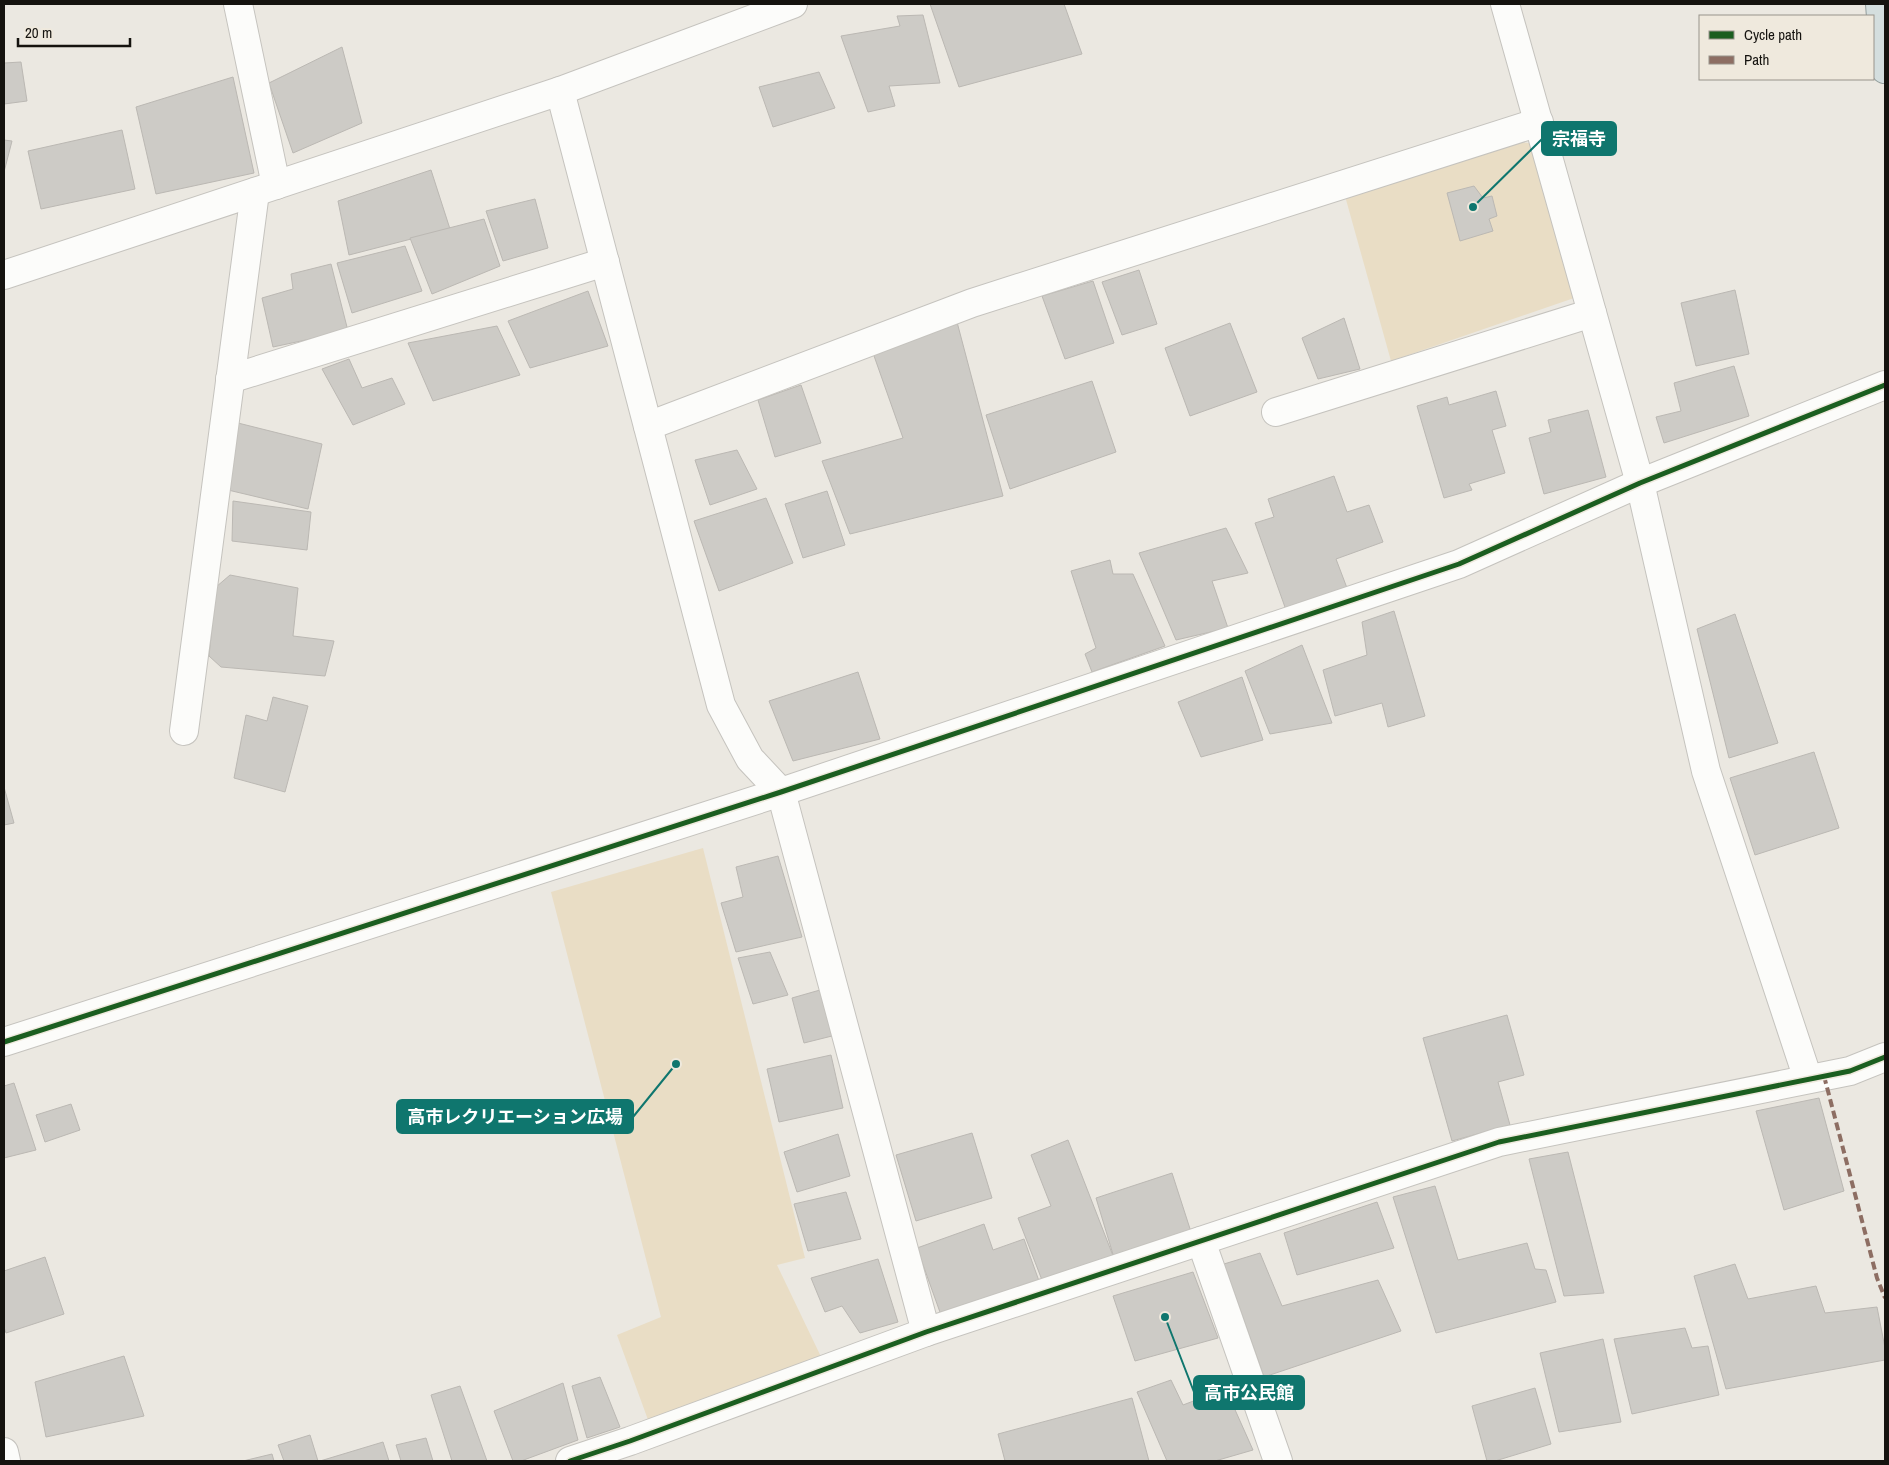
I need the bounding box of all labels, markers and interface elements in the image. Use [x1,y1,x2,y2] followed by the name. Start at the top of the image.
[18,15,130,47] scale bar
[1699,15,1874,80] legend
[25,22,52,43] text: 20 m
[1744,24,1802,45] text: Cycle path
[1744,49,1769,70] text: Path
[1542,122,1616,155] callout: 宗福寺
[1552,126,1606,151] text: 宗福寺
[397,1100,633,1133] callout: 高市レクリエーション広場
[407,1104,623,1129] text: 高市レクリエーション広場
[1194,1376,1304,1409] callout: 高市公民館
[1204,1380,1294,1405] text: 高市公民館

